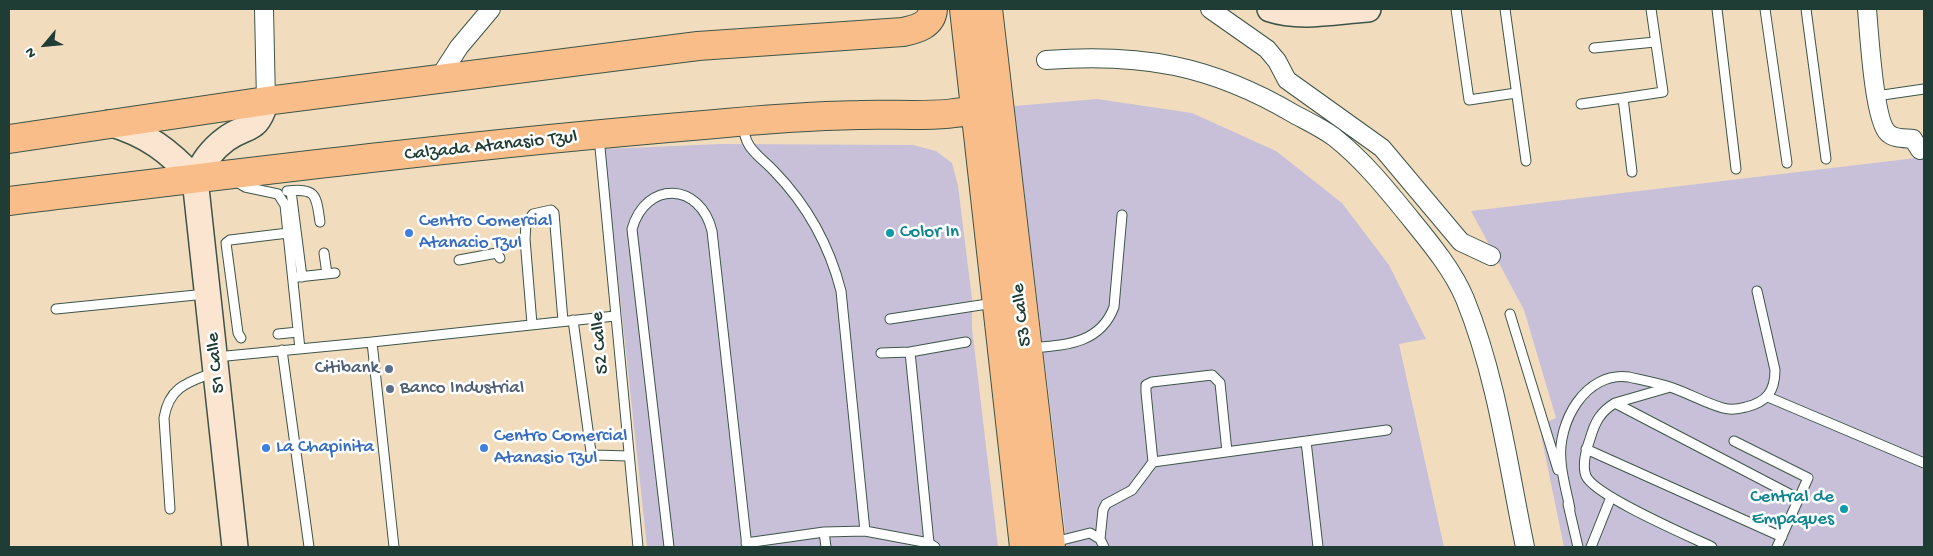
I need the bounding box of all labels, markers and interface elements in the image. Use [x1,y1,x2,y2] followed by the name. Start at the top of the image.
[20,20,70,70] north arrow
[22,44,41,60] text: N
[404,127,578,167] street label: Calzada Atanasio Tzul
[419,211,552,255] place label: Centro Comercial Atanacio Tzul
[900,222,959,244] place label: Color In
[403,227,415,239] marker: Centro Comercial Atanacio Tzul
[884,227,896,239] marker: Color In
[1008,282,1038,348] street label: 53 Calle
[587,311,615,375] street label: 52 Calle
[202,331,232,395] street label: 51 Calle
[315,358,379,380] place label: Citibank
[383,363,395,375] marker: Citibank
[400,378,524,400] place label: Banco Industrial
[384,383,396,395] marker: Banco Industrial
[494,426,627,470] place label: Centro Comercial Atanasio Tzul
[276,437,374,459] place label: La Chapinita
[260,442,272,454] marker: La Chapinita
[478,442,490,454] marker: Centro Comercial Atanasio Tzul
[1750,487,1834,531] place label: Central de Empaques
[1838,503,1850,515] marker: Central de Empaques

